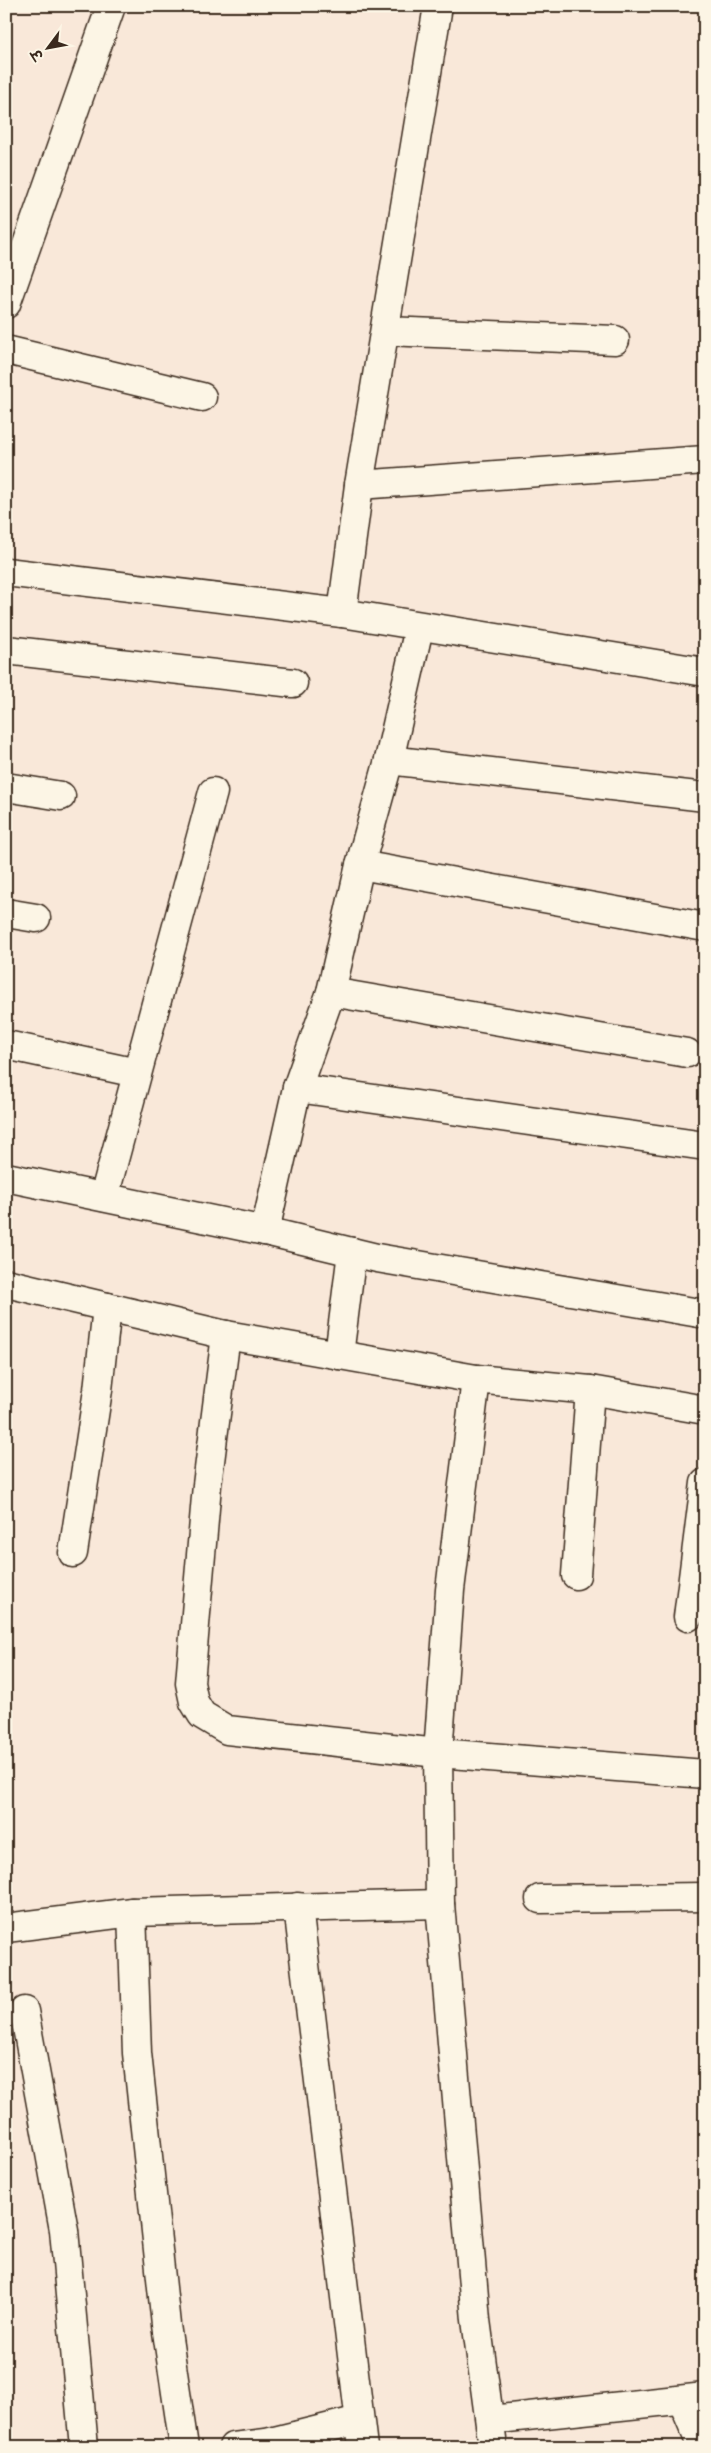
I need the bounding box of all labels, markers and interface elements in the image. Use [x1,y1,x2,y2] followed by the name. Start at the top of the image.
[22,22,72,72] north arrow
[27,45,48,65] text: उ

